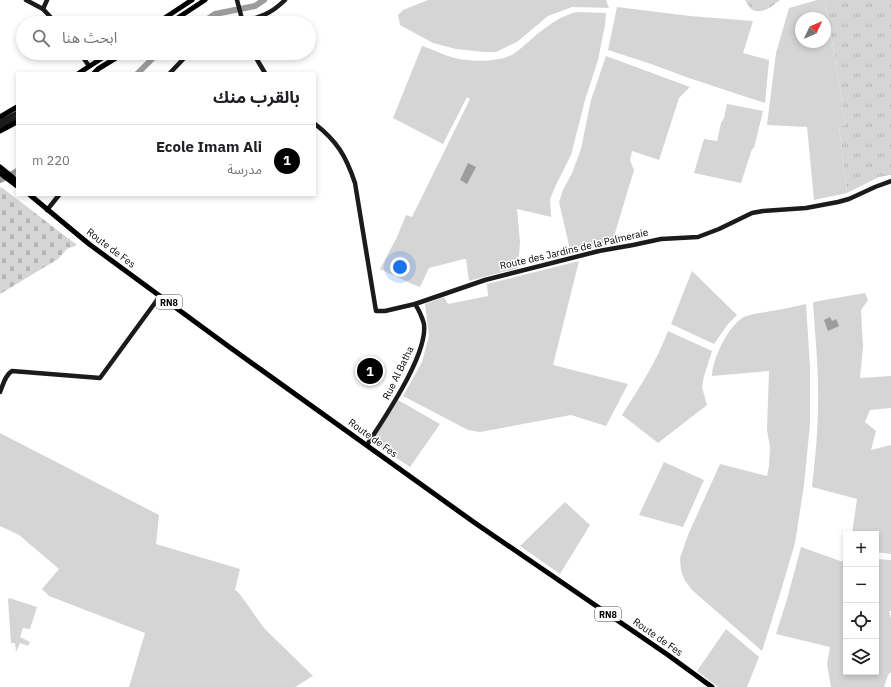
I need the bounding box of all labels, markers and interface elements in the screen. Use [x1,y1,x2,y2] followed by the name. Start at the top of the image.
[795,12,831,48] north arrow
[16,16,316,60] search box
[30,27,52,49] icon: search
[62,28,117,47] text: ابحث هنا
[213,86,300,108] text: بالقرب منك
[156,137,262,156] text: Ecole Imam Ali
[32,152,70,169] text: 220 m
[283,152,291,169] text: 1
[227,161,262,178] text: مدرسة
[84,225,138,271] street label: Route de Fes
[499,225,650,272] street label: Route des Jardins de la Palmeraie
[390,257,410,277] your location
[156,295,182,309] road number: RN8
[379,344,417,402] street label: Rue Al Batha
[357,356,383,386] pin: 1
[346,416,400,460] street label: Route de Fes
[843,531,879,675] map controls
[843,531,879,567] button: +
[843,567,879,603] button: −
[843,603,879,639] button: locate
[595,607,621,621] road number: RN8
[630,615,686,659] street label: Route de Fes
[843,639,879,675] button: layers

